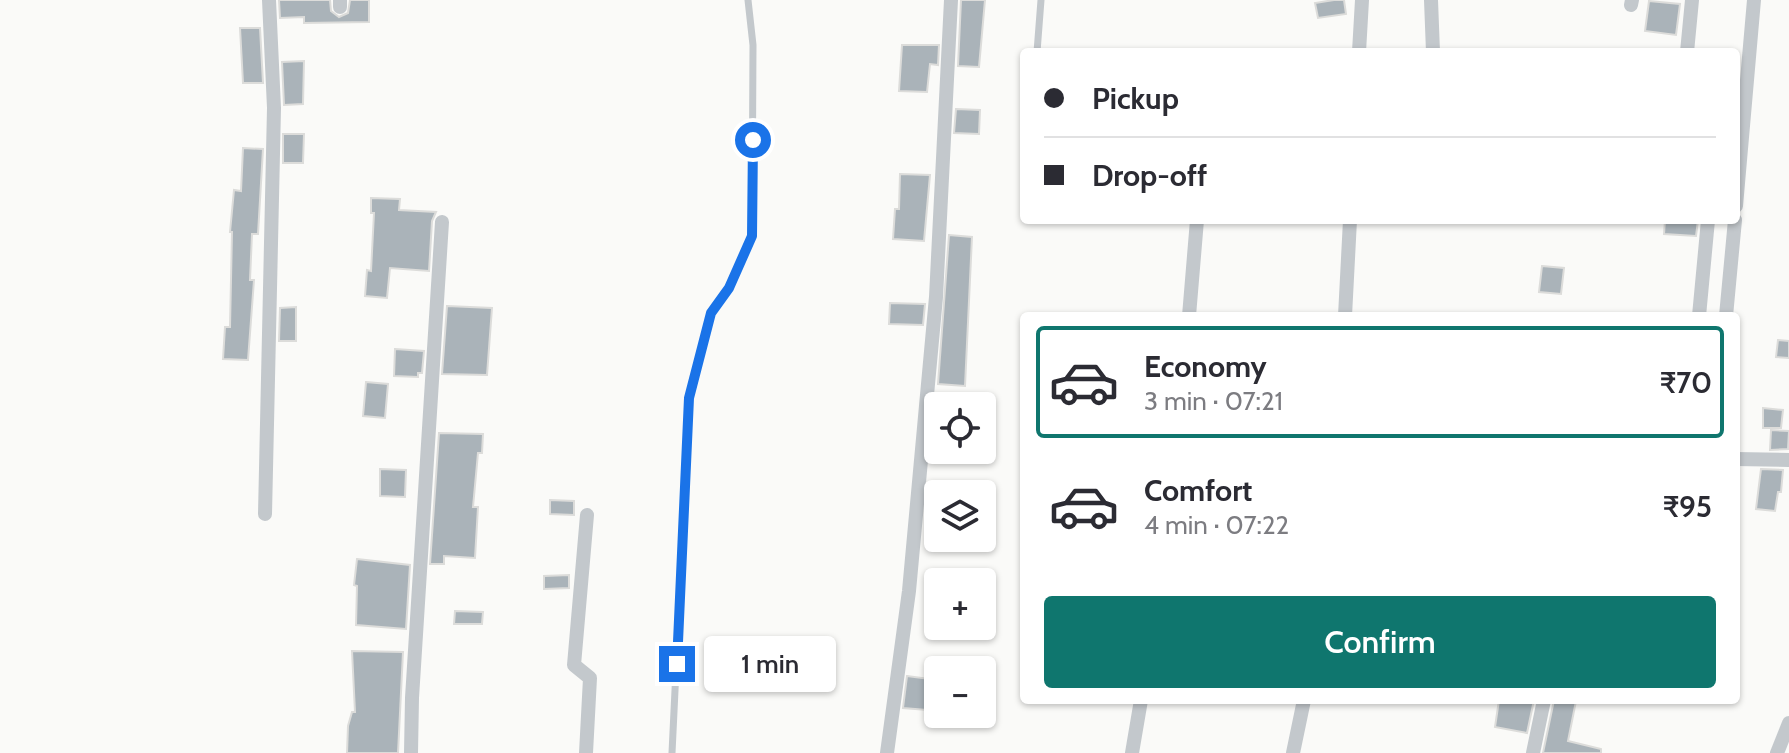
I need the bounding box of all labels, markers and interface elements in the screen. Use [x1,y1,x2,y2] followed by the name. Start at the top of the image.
[1092,80,1179,117] text: Pickup
[735,122,771,158] route start
[1092,157,1207,194] text: Drop-off
[1048,346,1120,418] icon: car
[1144,348,1267,385] text: Economy
[1660,364,1712,401] text: ₹70
[1144,385,1283,417] text: 3 min · 07:21
[924,392,996,728] map controls
[924,392,996,464] button: locate
[1048,470,1120,542] icon: car
[1144,472,1252,509] text: Comfort
[924,480,996,552] button: layers
[1663,488,1712,525] text: ₹95
[1144,509,1289,541] text: 4 min · 07:22
[924,568,996,640] button: +
[1044,596,1716,688] button: Confirm
[705,636,837,692] callout: 1 min
[659,646,695,682] route end
[741,648,799,680] text: 1 min
[924,656,996,728] button: −

